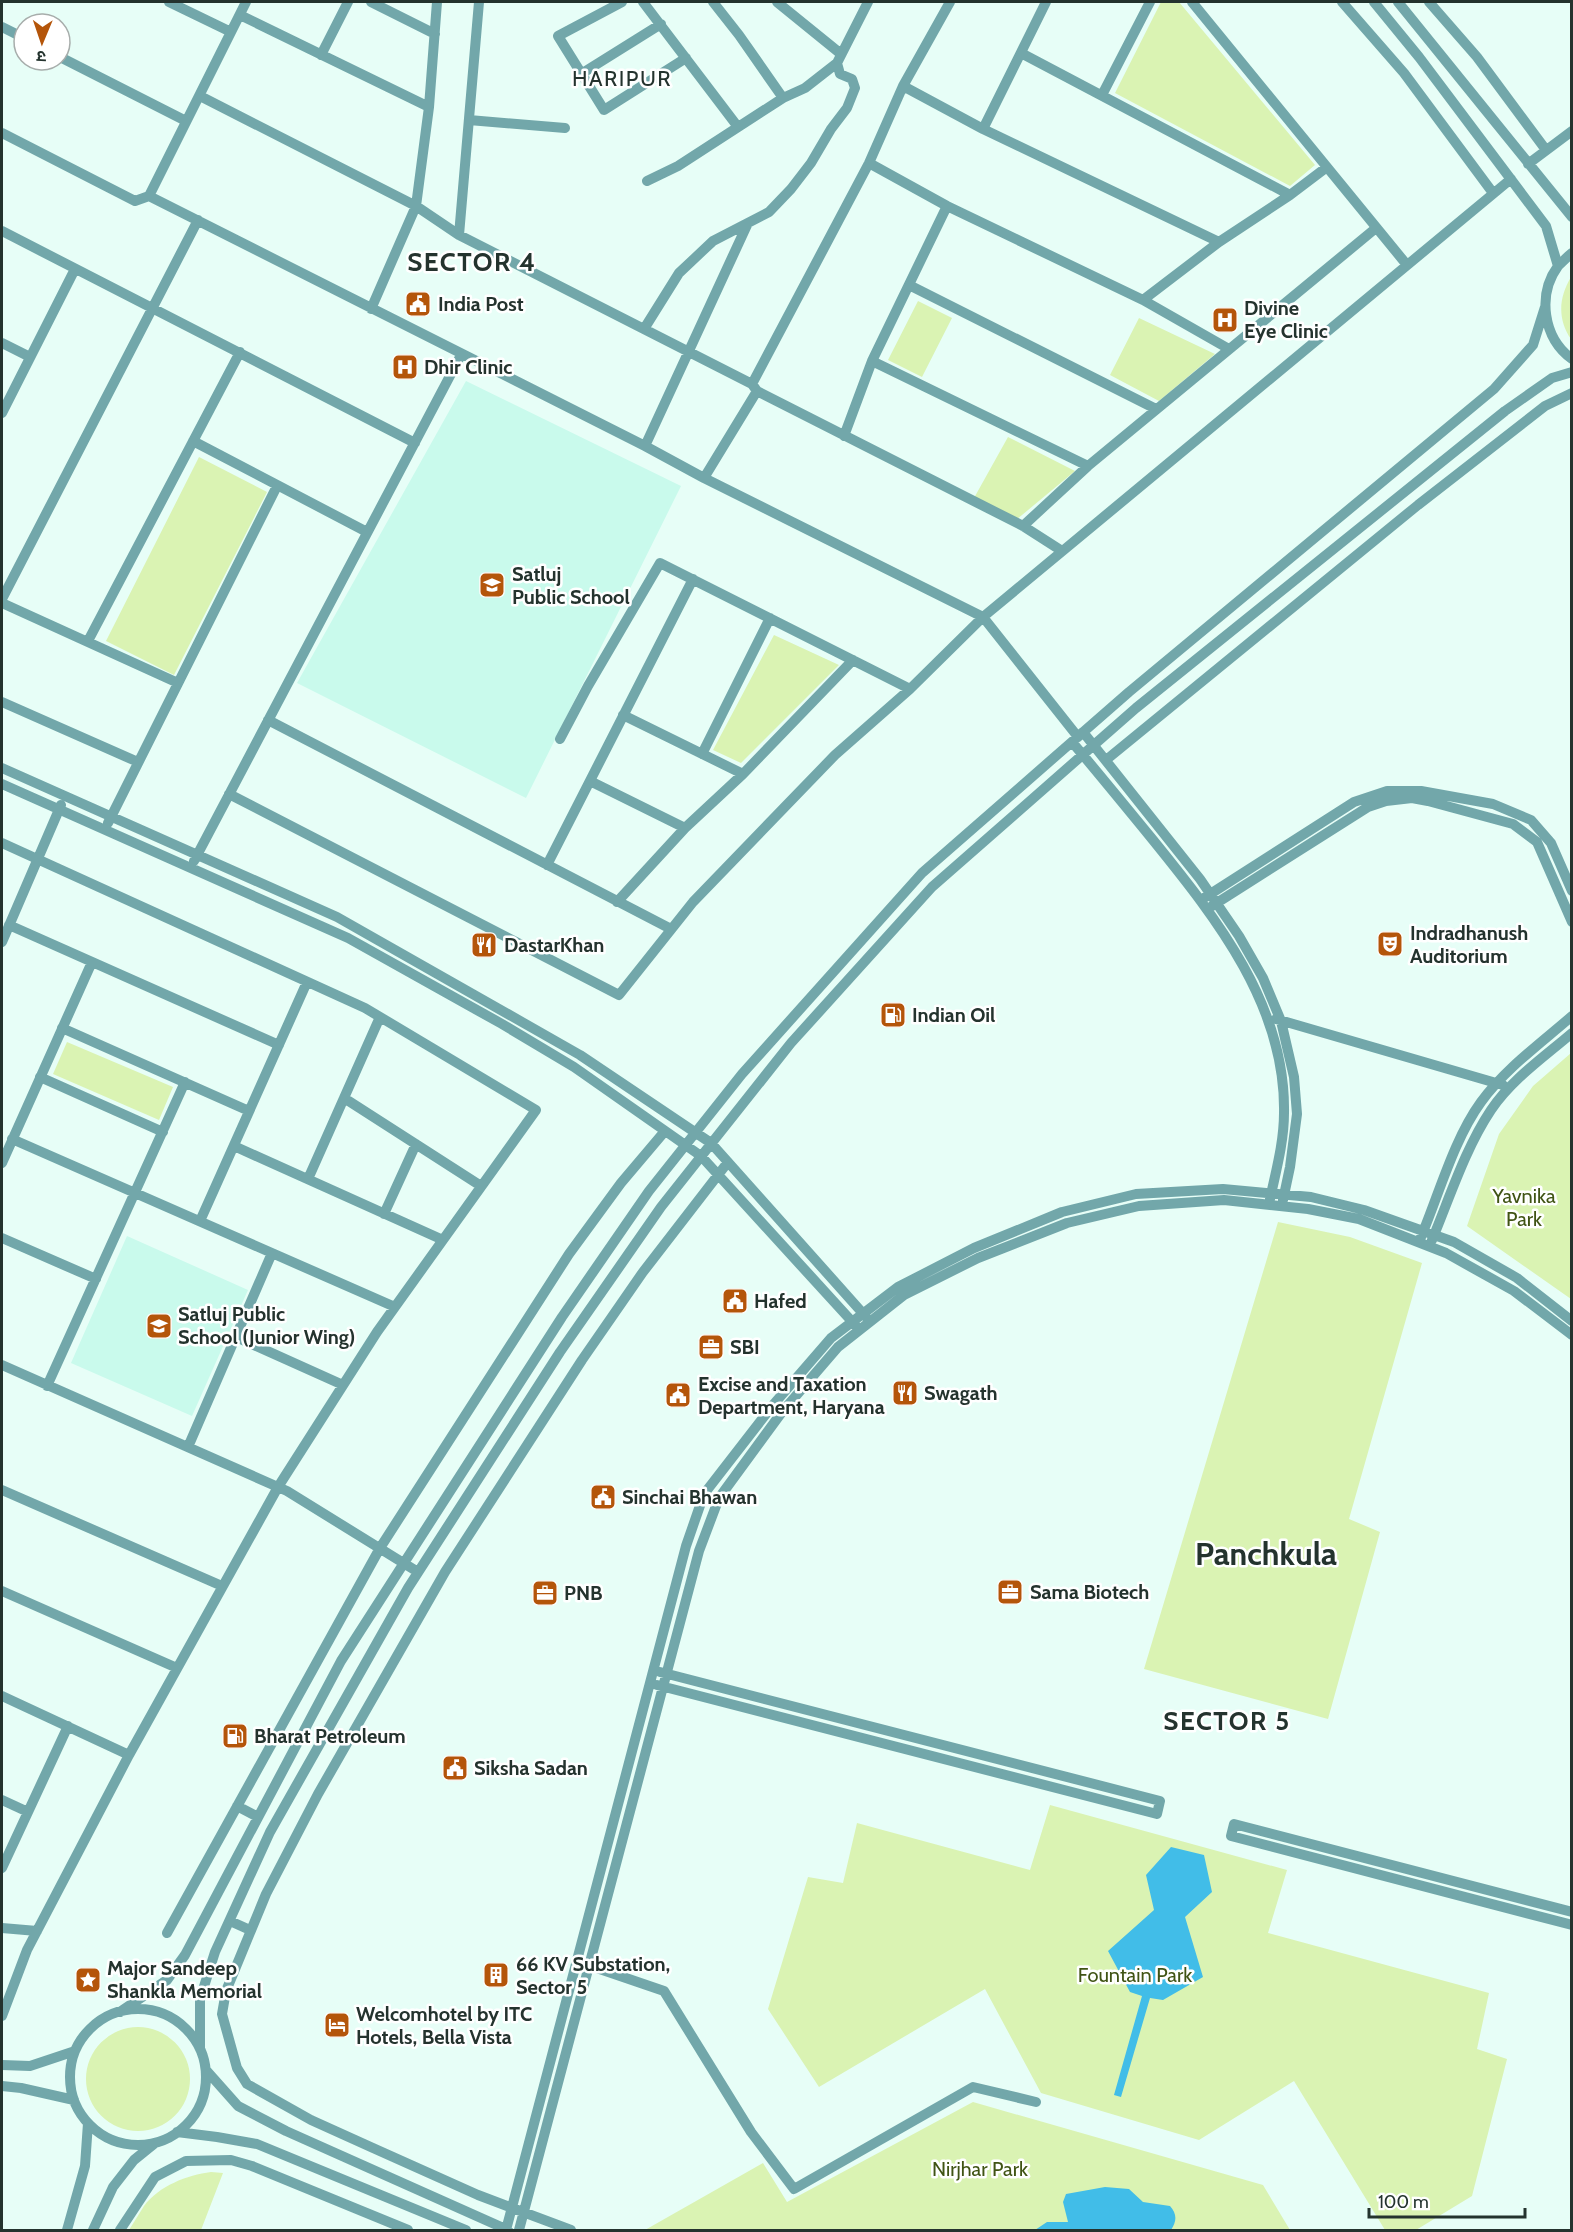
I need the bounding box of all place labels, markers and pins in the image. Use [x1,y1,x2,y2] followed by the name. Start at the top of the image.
[403,289,433,319] public building icon: India Post
[438,292,524,316] place label: India Post
[1244,296,1328,343] place label: Divine Eye Clinic
[1210,305,1240,335] hospital icon: Divine Eye Clinic
[390,352,420,382] hospital icon: Dhir Clinic
[424,355,512,379] place label: Dhir Clinic
[512,562,630,609] place label: Satluj Public School
[477,570,507,600] school or university icon: Satluj Public School
[1410,921,1528,968] place label: Indradhanush Auditorium
[1375,929,1405,959] theatre icon: Indradhanush Auditorium
[469,930,499,960] restaurant icon: DastarKhan
[504,933,604,957] place label: DastarKhan
[878,1000,908,1030] fuel station icon: Indian Oil
[912,1003,995,1027] place label: Indian Oil
[720,1286,750,1316] public building icon: Hafed
[754,1289,807,1313] place label: Hafed
[178,1302,355,1349] place label: Satluj Public School (Junior Wing)
[144,1311,174,1341] school or university icon: Satluj Public School (Junior Wing)
[696,1332,726,1362] office icon: SBI
[730,1335,760,1359] place label: SBI
[698,1372,885,1419] place label: Excise and Taxation Department, Haryana
[890,1378,920,1408] restaurant icon: Swagath
[663,1380,693,1410] public building icon: Excise and Taxation Department, Haryana
[924,1381,998,1405] place label: Swagath
[588,1482,618,1512] public building icon: Sinchai Bhawan
[622,1485,757,1509] place label: Sinchai Bhawan
[995,1577,1025,1607] office icon: Sama Biotech
[530,1578,560,1608] office icon: PNB
[1030,1580,1149,1604] place label: Sama Biotech
[564,1581,603,1605] place label: PNB
[220,1721,250,1751] fuel station icon: Bharat Petroleum
[254,1724,406,1748] place label: Bharat Petroleum
[440,1753,470,1783] public building icon: Siksha Sadan
[474,1756,588,1780] place label: Siksha Sadan
[516,1952,670,1999] place label: 66 KV Substation, Sector 5
[107,1956,262,2003] place label: Major Sandeep Shankla Memorial
[481,1960,511,1990] building icon: 66 KV Substation, Sector 5
[73,1965,103,1995] place icon: Major Sandeep Shankla Memorial
[356,2002,532,2049] place label: Welcomhotel by ITC Hotels, Bella Vista
[322,2010,352,2040] hotel icon: Welcomhotel by ITC Hotels, Bella Vista

